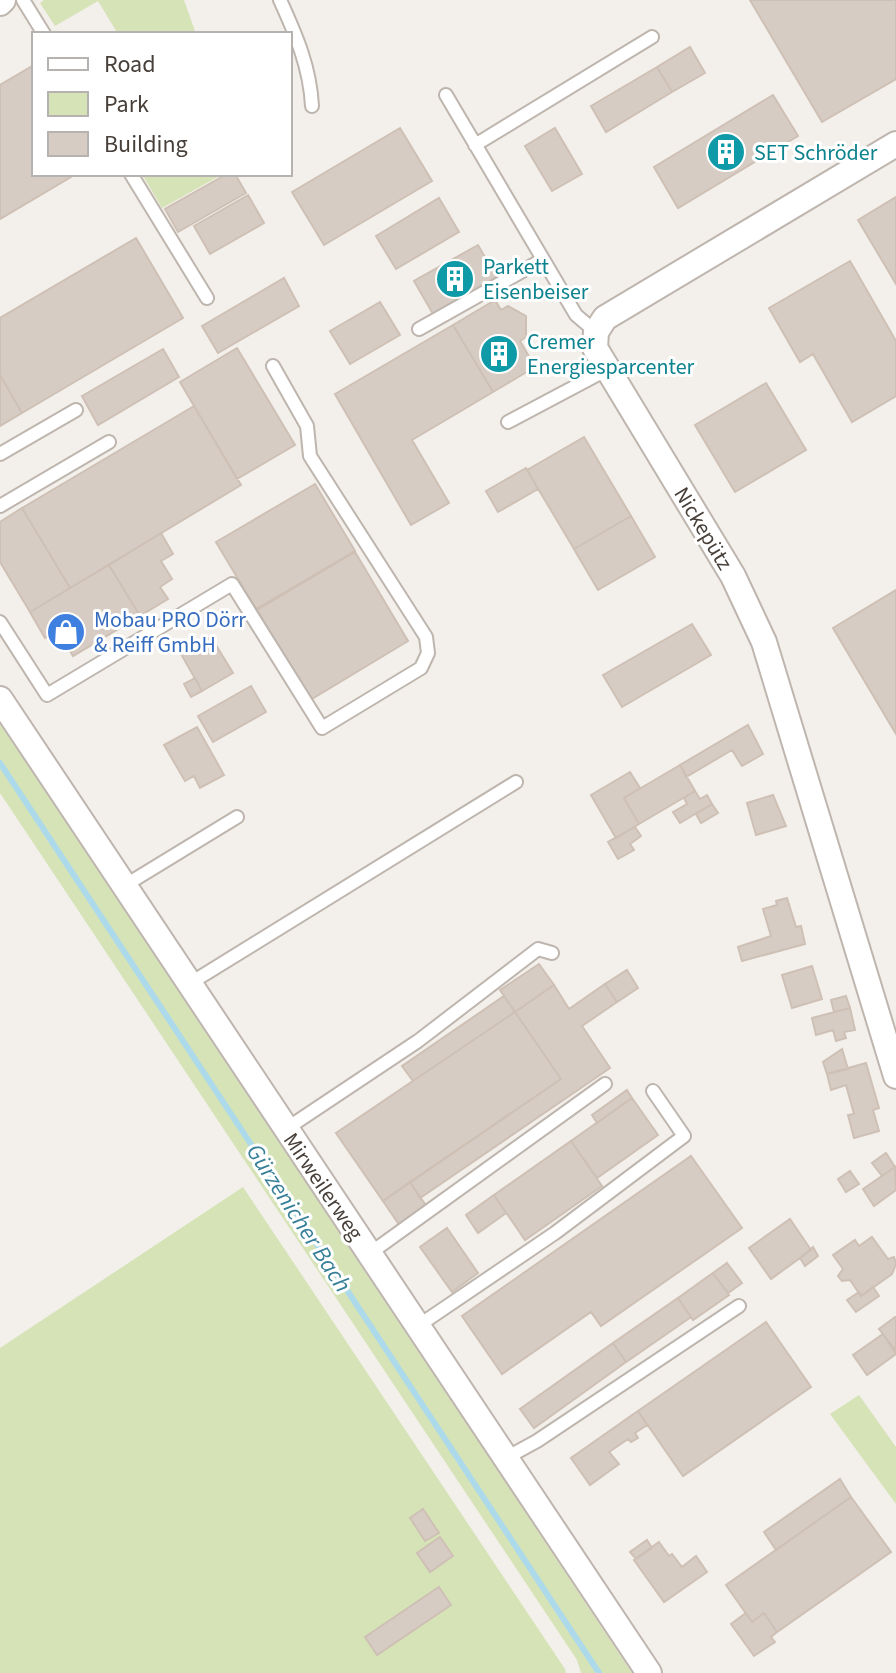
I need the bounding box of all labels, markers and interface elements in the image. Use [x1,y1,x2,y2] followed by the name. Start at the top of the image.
[32,32,292,176] legend
[104,47,156,82] text: Road
[104,87,149,122] text: Park
[104,127,188,162] text: Building
[705,131,747,173] building icon: SET Schröder
[754,137,878,169] place label: SET Schröder
[483,251,589,308] place label: Parkett Eisenbeiser
[434,258,476,300] building icon: Parkett Eisenbeiser
[527,326,695,383] place label: Cremer Energiesparcenter
[478,333,520,375] building icon: Cremer Energiesparcenter
[666,481,741,576] street label: Nickepütz
[94,604,246,661] place label: Mobau PRO Dörr & Reiff GmbH
[45,611,87,653] shop icon: Mobau PRO Dörr & Reiff GmbH
[275,1126,371,1247] street label: Mirweilerweg
[237,1137,360,1300] water label: Gürzenicher Bach

